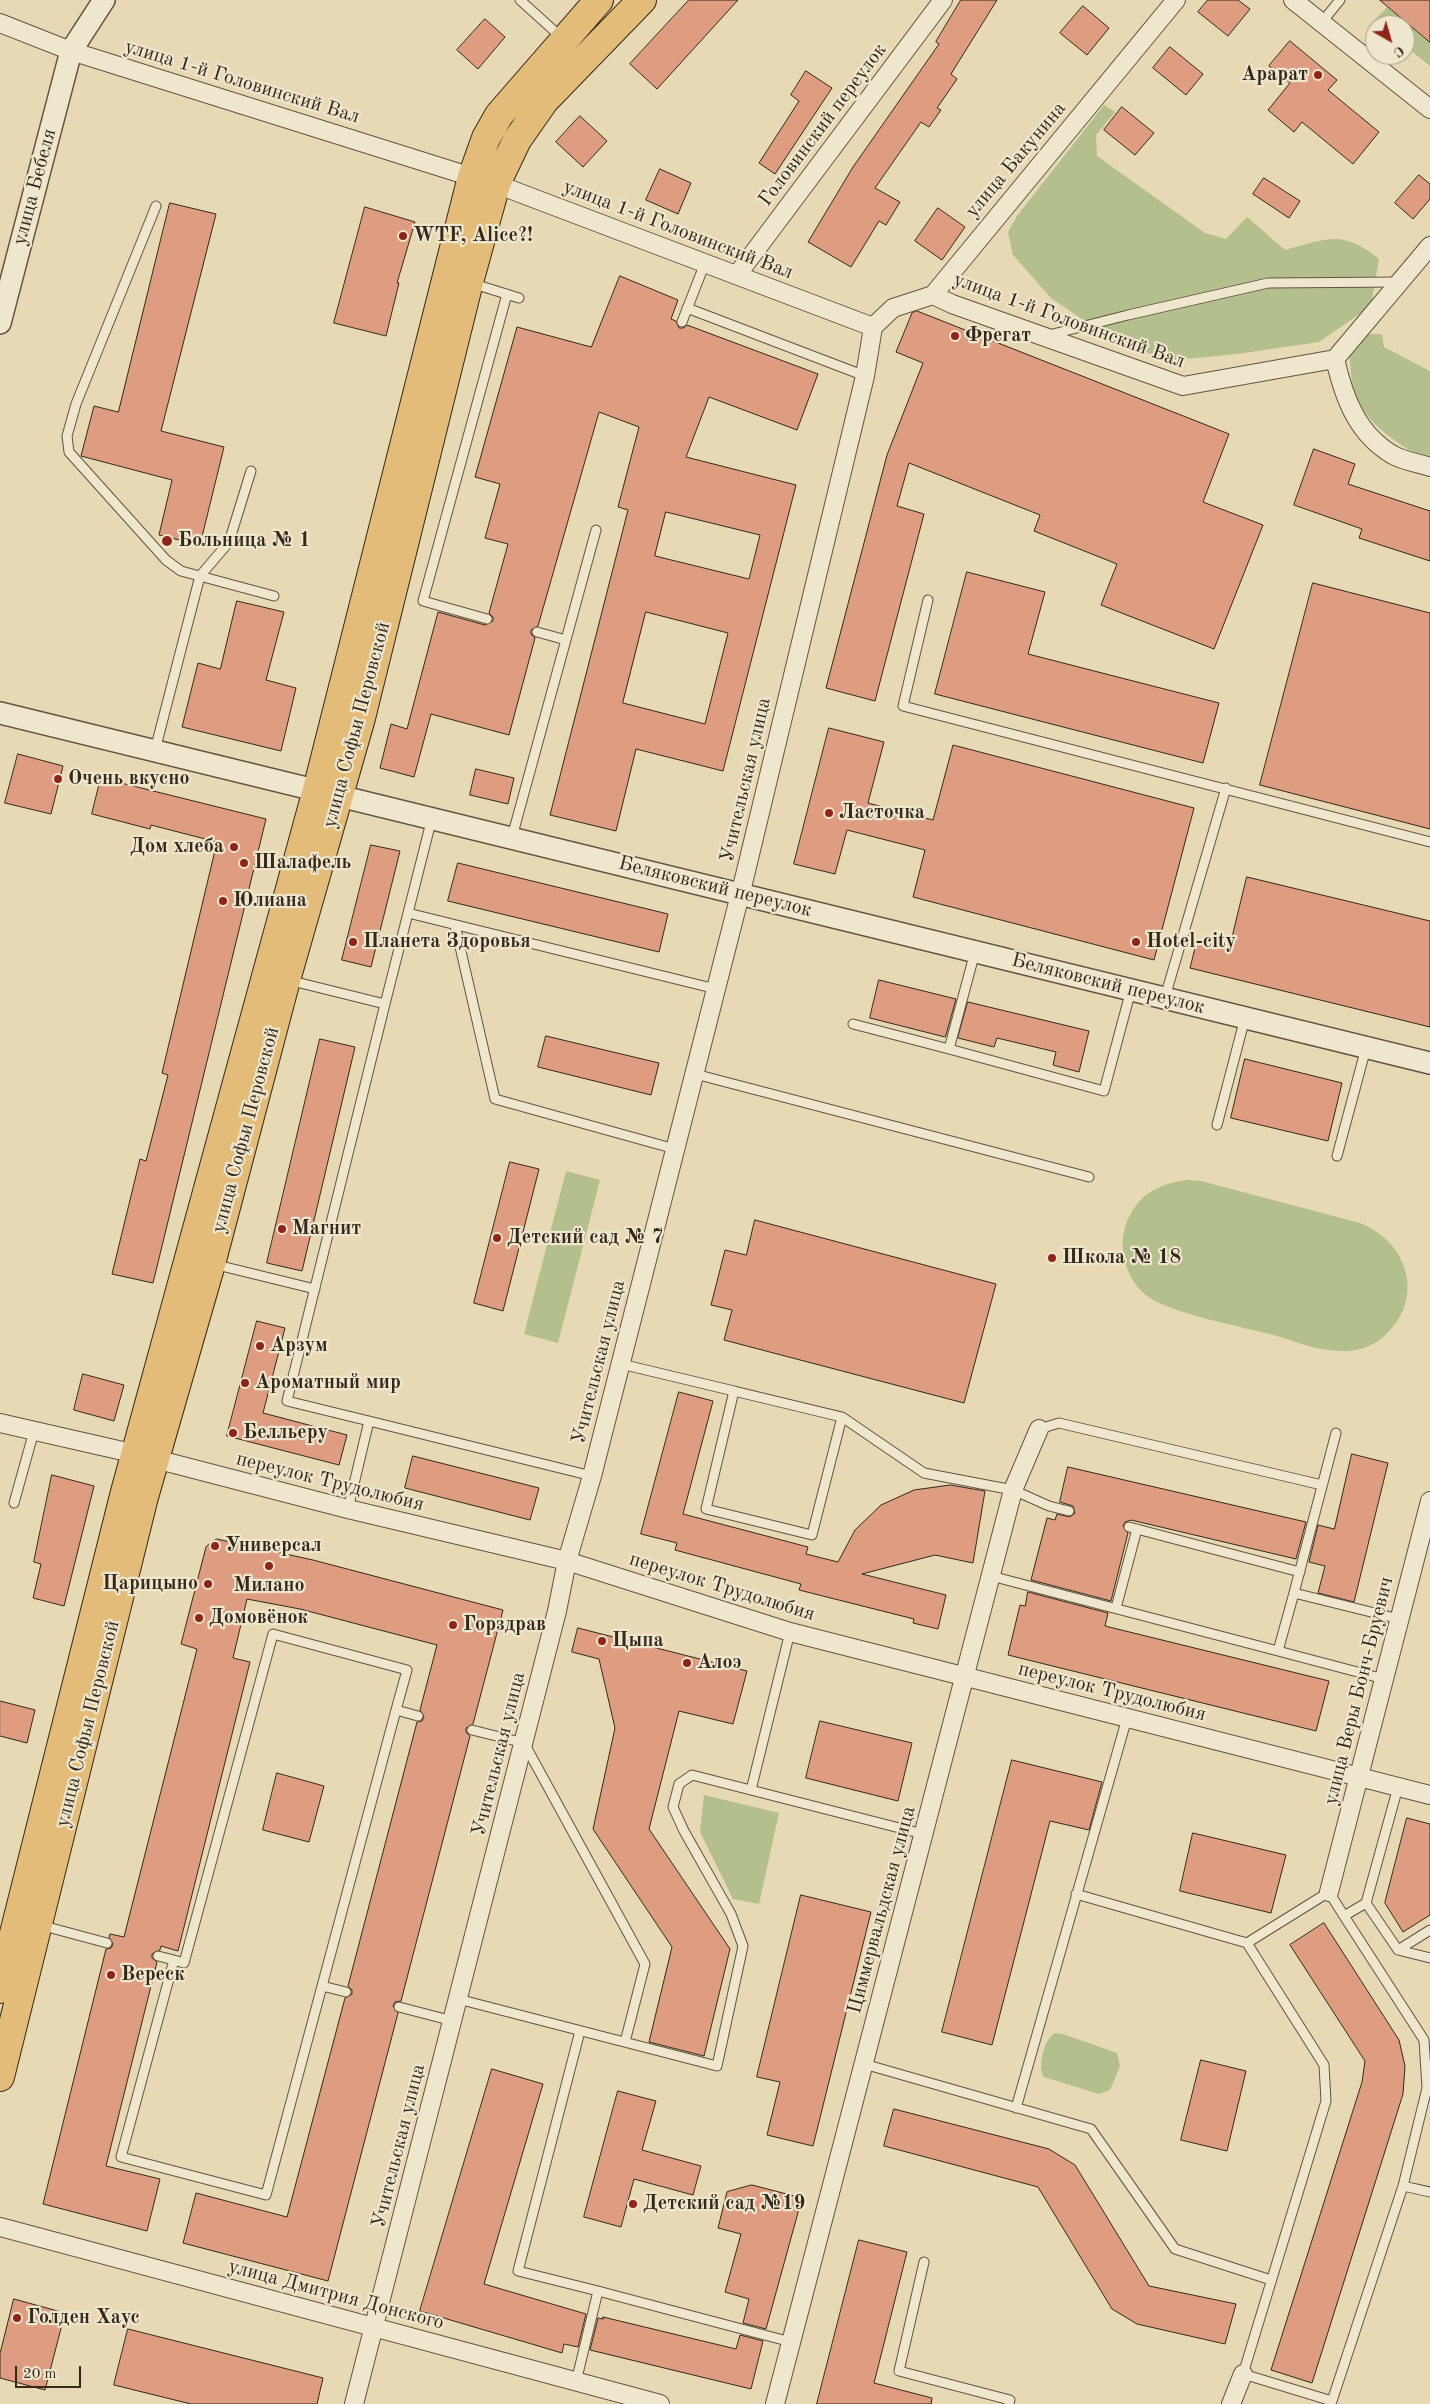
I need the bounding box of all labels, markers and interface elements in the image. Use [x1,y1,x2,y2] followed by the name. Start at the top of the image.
[1365,15,1415,65] north arrow
[122,35,362,129] street label: улица 1-й Головинский Вал
[754,39,892,211] street label: Головинский переулок
[1391,43,1407,59] text: С
[1241,63,1308,87] place label: Арарат
[1312,69,1324,81] marker: Арарат
[961,97,1071,223] street label: улица Бакунина
[8,126,62,248] street label: улица Бебеля
[560,175,796,285] street label: улица 1-й Головинский Вал
[413,224,533,248] place label: WTF, Alice?!
[397,230,409,242] marker: WTF, Alice?!
[950,268,1188,374] street label: улица 1-й Головинский Вал
[965,324,1031,348] place label: Фрегат
[949,330,961,342] marker: Фрегат
[178,529,311,553] place label: Больница № 1
[160,534,174,548] marker: Больница № 1
[318,619,396,831] street label: улица Софьи Перовской
[715,695,777,865] street label: Учительская улица
[68,767,190,791] place label: Очень вкусно
[52,773,64,785] marker: Очень вкусно
[839,801,925,825] place label: Ласточка
[823,807,835,819] marker: Ласточка
[130,835,224,859] place label: Дом хлеба
[228,841,240,853] marker: Дом хлеба
[254,851,351,875] place label: Шалафель
[616,851,814,923] street label: Беляковский переулок
[238,857,250,869] marker: Шалафель
[233,889,307,913] place label: Юлиана
[217,895,229,907] marker: Юлиана
[363,930,531,954] place label: Планета Здоровья
[1146,930,1236,954] place label: Hotel-city
[347,936,359,948] marker: Планета Здоровья
[1130,936,1142,948] marker: Hotel-city
[1009,948,1207,1020] street label: Беляковский переулок
[207,1024,285,1236] street label: улица Софьи Перовской
[292,1217,361,1241] place label: Магнит
[276,1223,288,1235] marker: Магнит
[507,1226,663,1250] place label: Детский сад № 7
[491,1232,503,1244] marker: Детский сад № 7
[1062,1246,1181,1270] place label: Школа № 18
[1046,1252,1058,1264] marker: Школа № 18
[567,1277,631,1447] street label: Учительская улица
[270,1334,328,1358] place label: Арзум
[254,1340,266,1352] marker: Арзум
[255,1371,401,1395] place label: Ароматный мир
[239,1377,251,1389] marker: Ароматный мир
[243,1421,328,1445] place label: Белльеру
[227,1427,239,1439] marker: Белльеру
[234,1447,426,1517] street label: переулок Трудолюбия
[225,1534,322,1558] place label: Универсал
[209,1540,221,1552] marker: Универсал
[626,1547,818,1627] street label: переулок Трудолюбия
[263,1560,275,1572] marker: Милано
[102,1572,198,1596] place label: Царицыно
[233,1574,305,1598] place label: Милано
[1319,1574,1399,1808] street label: улица Веры Бонч-Бруевич
[202,1578,214,1590] marker: Царицыно
[209,1606,308,1630] place label: Домовёнок
[193,1612,205,1624] marker: Домовёнок
[463,1613,546,1637] place label: Горздрав
[51,1618,125,1830] street label: улица Софьи Перовской
[447,1619,459,1631] marker: Горздрав
[612,1629,664,1653] place label: Цыпа
[596,1635,608,1647] marker: Цыпа
[697,1651,742,1675] place label: Алоэ
[681,1657,693,1669] marker: Алоэ
[1016,1657,1208,1727] street label: переулок Трудолюбия
[467,1669,531,1839] street label: Учительская улица
[843,1804,921,2016] street label: Циммервальдская улица
[121,1963,185,1987] place label: Вереск
[105,1969,117,1981] marker: Вереск
[367,2061,431,2231] street label: Учительская улица
[643,2192,805,2216] place label: Детский сад №19
[627,2198,639,2210] marker: Детский сад №19
[226,2255,446,2335] street label: улица Дмитрия Донского
[27,2306,140,2330] place label: Голден Хаус
[11,2312,23,2324] marker: Голден Хаус
[18,2356,84,2388] scale bar
[23,2367,57,2382] text: 20 m

